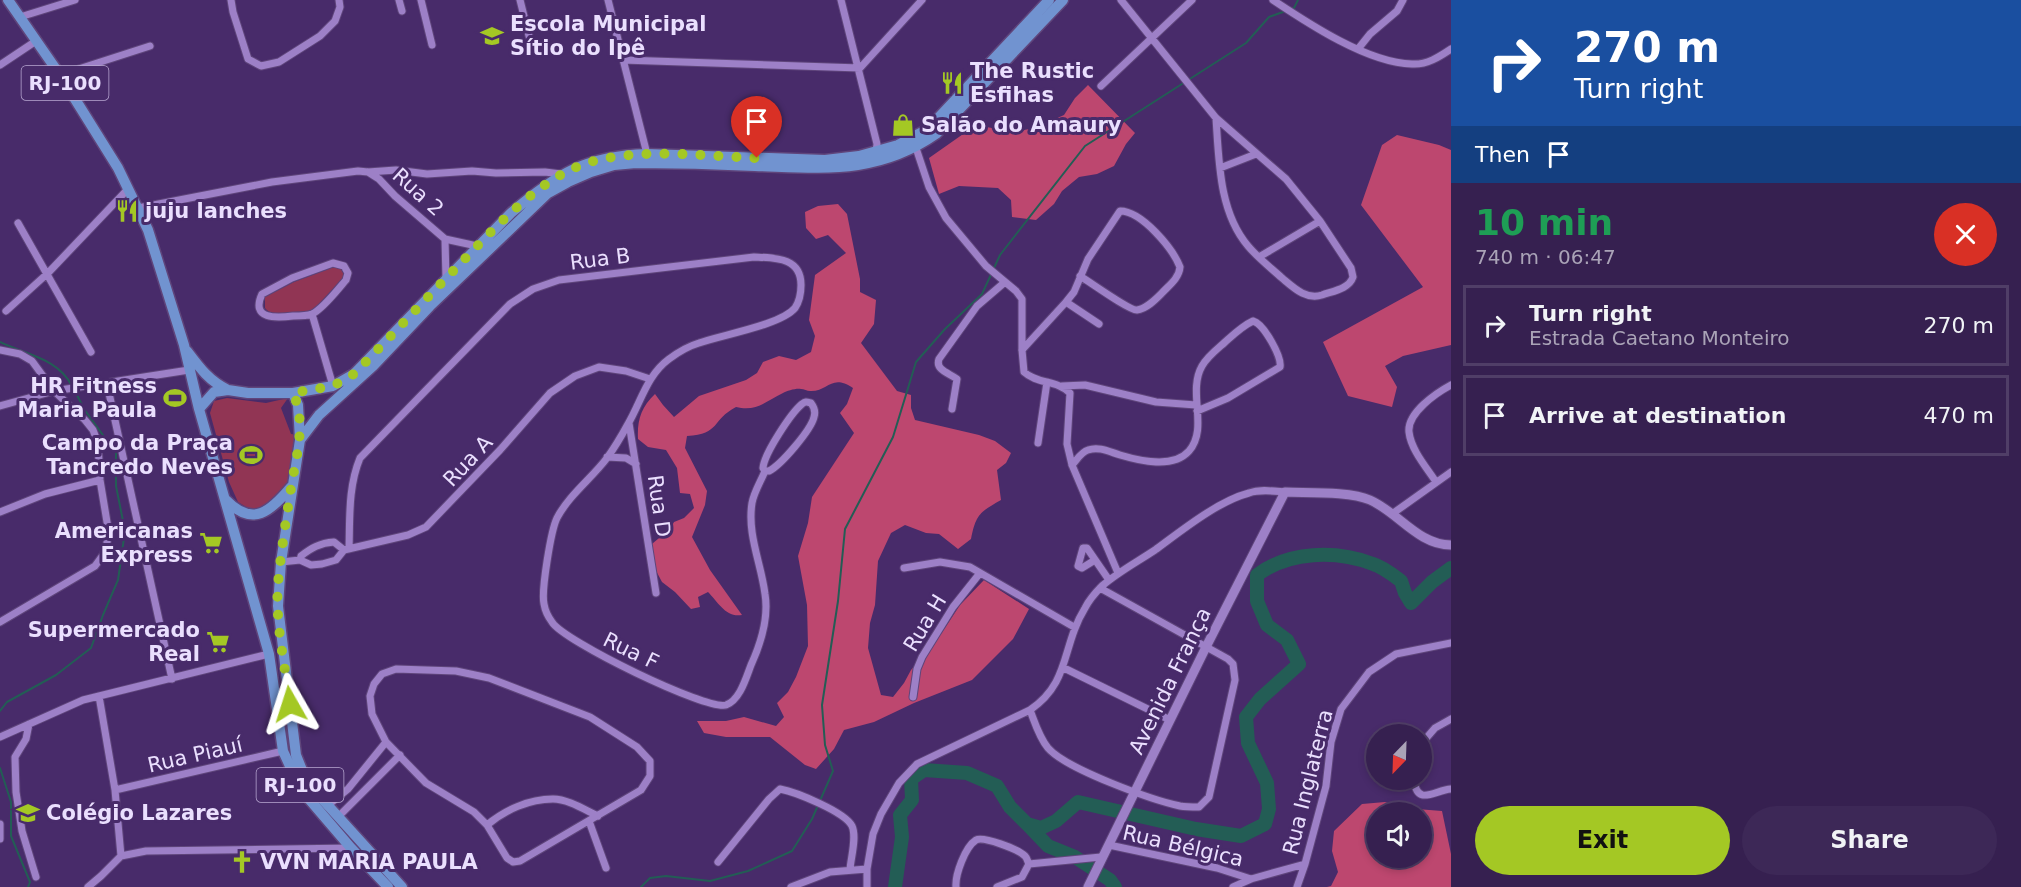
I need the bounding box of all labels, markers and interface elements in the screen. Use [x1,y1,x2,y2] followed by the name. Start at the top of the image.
[510,12,706,60] place label: Escola Municipal Sítio do Ipê
[479,23,505,49] school or university icon: Escola Municipal Sítio do Ipê
[1574,23,1720,72] text: 270 m
[1475,24,1553,102] icon: right
[970,59,1094,107] place label: The Rustic Esfihas
[22,66,109,100] road number: RJ-100
[939,70,965,96] restaurant icon: The Rustic Esfihas
[1574,73,1703,104] text: Turn right
[731,96,782,158] pin
[740,105,773,138] icon: arrive
[890,112,916,138] shop icon: Salão do Amaury
[921,113,1122,137] place label: Salão do Amaury
[1542,138,1575,171] icon: arrive
[1475,142,1530,167] text: Then
[388,163,448,221] street label: Rua 2
[114,198,140,224] restaurant icon: juju lanches
[144,199,287,223] place label: juju lanches
[1475,202,1613,243] text: 10 min
[1934,203,1997,266] button: close
[568,243,632,275] street label: Rua B
[1475,245,1616,269] text: 740 m · 06:47
[1529,301,1652,326] text: Turn right
[1478,309,1511,342] icon: right
[1924,313,1994,338] text: 270 m
[1529,326,1789,350] text: Estrada Caetano Monteiro
[18,374,157,422] place label: HR Fitness Maria Paula
[162,385,188,411] sports icon: HR Fitness Maria Paula
[1478,399,1511,432] icon: arrive
[1529,403,1786,428] text: Arrive at destination
[1924,403,1994,428] text: 470 m
[438,430,498,491] street label: Rua A
[42,431,233,479] place label: Campo da Praça Tancredo Neves
[238,442,264,468] sports icon: Campo da Praça Tancredo Neves
[643,473,675,539] street label: Rua D
[55,519,193,567] place label: Americanas Express
[198,530,224,556] supermarket icon: Americanas Express
[899,590,951,656] street label: Rua H
[1124,604,1216,758] street label: Avenida França
[28,618,200,666] place label: Supermercado Real
[599,627,663,675] street label: Rua F
[205,629,231,655] supermarket icon: Supermercado Real
[258,672,322,736] position arrow
[1278,707,1338,857] street label: Rua Inglaterra
[1366,724,1432,790] north arrow
[1366,724,1432,868] map controls
[145,732,246,778] street label: Rua Piauí
[256,768,344,802] road number: RJ-100
[15,800,41,826] school or university icon: Colégio Lazares
[46,801,232,825] place label: Colégio Lazares
[1366,802,1432,868] button: sound
[1475,806,1730,875] button: Exit
[1742,806,1997,875] button: Share
[1120,820,1246,872] street label: Rua Bélgica
[229,849,255,875] church icon: VVN MARIA PAULA
[260,850,479,874] place label: VVN MARIA PAULA

